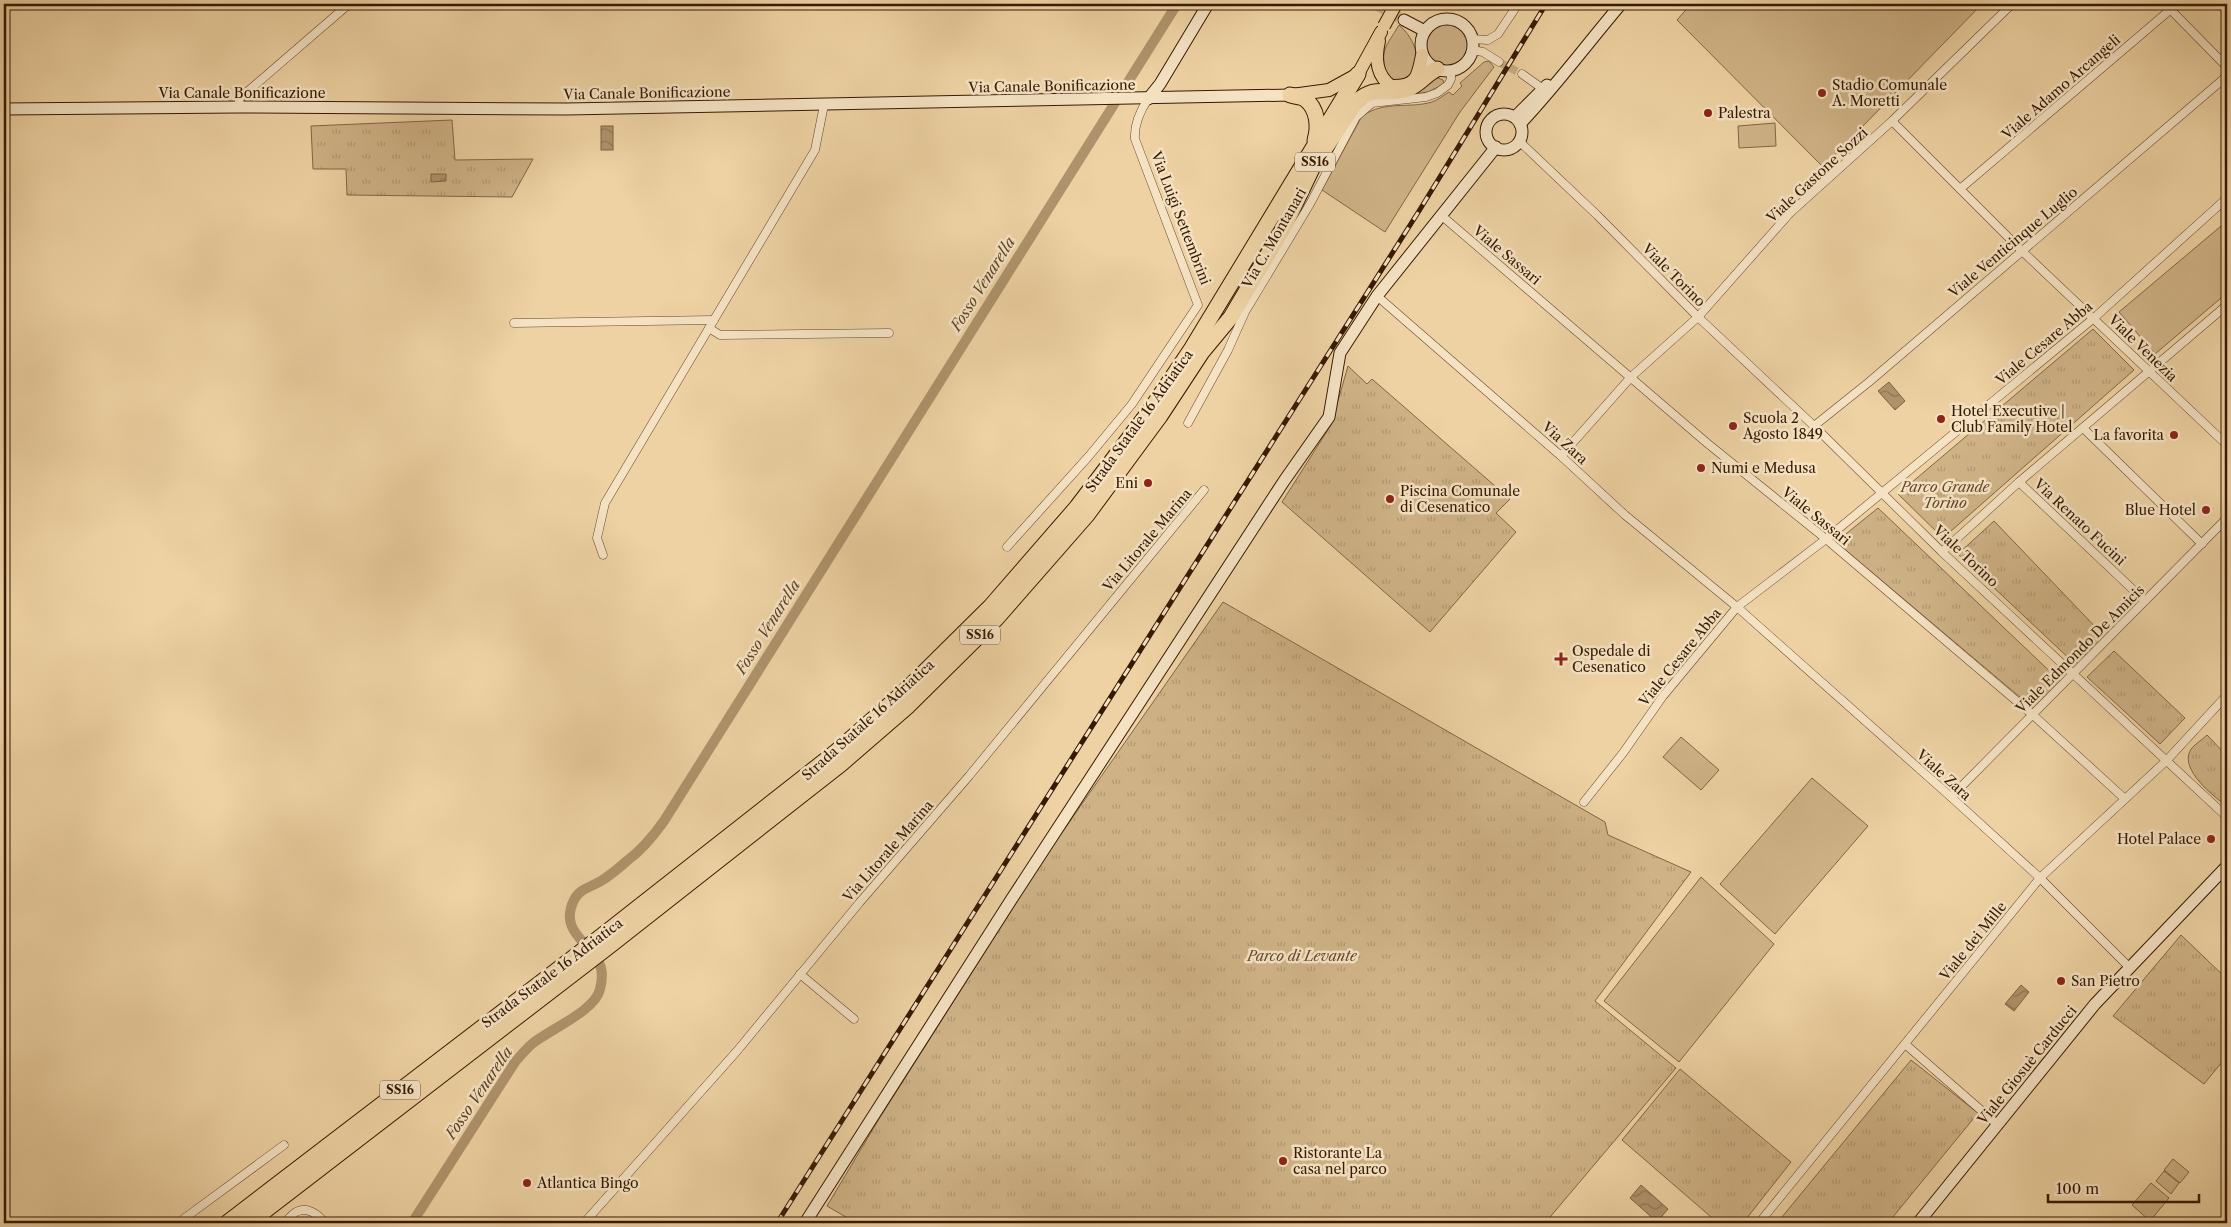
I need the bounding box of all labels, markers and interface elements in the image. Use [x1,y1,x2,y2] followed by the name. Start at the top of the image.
[1997,31,2124,144] street label: Viale Adamo Arcangeli
[967,76,1136,96] street label: Via Canale Bonificazione
[1831,76,1947,110] place label: Stadio Comunale A. Moretti
[562,83,731,103] street label: Via Canale Bonificazione
[158,84,326,102] street label: Via Canale Bonificazione
[1816,87,1828,99] marker: Stadio Comunale A. Moretti
[1718,104,1771,122] place label: Palestra
[1702,107,1714,119] marker: Palestra
[1762,124,1871,227] street label: Viale Gastone Sozzi
[1147,148,1215,287] street label: Via Luigi Settembrini
[1295,152,1335,172] road number: SS16
[1944,183,2081,302] street label: Viale Venticinque Luglio
[1237,184,1310,292] street label: Via C. Montanari
[1469,221,1545,289] street label: Viale Sassari
[946,233,1019,335] water label: Fosso Venarella
[1638,239,1709,310] street label: Viale Torino
[1991,297,2097,389] street label: Viale Cesare Abba
[2104,310,2182,386] street label: Viale Venezia
[1081,346,1197,496] street label: Strada Statale 16 Adriatica
[1951,402,2072,436] place label: Hotel Executive | Club Family Hotel
[1742,409,1823,443] place label: Scuola 2 Agosto 1849
[1935,413,1947,425] marker: Hotel Executive | Club Family Hotel
[1538,417,1592,469] street label: Via Zara
[1727,420,1739,432] marker: Scuola 2 Agosto 1849
[2094,426,2165,444] place label: La favorita
[2168,429,2180,441] marker: La favorita
[1711,459,1816,477] place label: Numi e Medusa
[1695,462,1707,474] marker: Numi e Medusa
[1115,474,1138,492] place label: Eni
[2030,474,2130,569] street label: Via Renato Fucini
[1142,477,1154,489] marker: Eni
[1900,478,1990,512] park label: Parco Grande Torino
[1400,482,1520,516] place label: Piscina Comunale di Cesenatico
[1777,482,1854,549] street label: Viale Sassari
[1098,484,1196,596] street label: Via Litorale Marina
[1384,493,1396,505] marker: Piscina Comunale di Cesenatico
[2125,501,2196,519] place label: Blue Hotel
[2200,504,2212,516] marker: Blue Hotel
[1929,521,2002,591] street label: Viale Torino
[731,576,804,678] water label: Fosso Venarella
[2011,581,2148,718] street label: Viale Edmondo De Amicis
[1634,604,1725,710] street label: Viale Cesare Abba
[960,626,1000,644] road number: SS16
[1572,642,1651,676] place label: Ospedale di Cesenatico
[1554,652,1568,666] marker: Ospedale di Cesenatico
[798,655,938,784] street label: Strada Statale 16 Adriatica
[1912,745,1976,805] street label: Viale Zara
[838,796,937,906] street label: Via Litorale Marina
[2117,830,2201,848] place label: Hotel Palace
[2205,833,2217,845] marker: Hotel Palace
[1935,898,2010,985] street label: Viale dei Mille
[478,914,627,1032] street label: Strada Statale 16 Adriatica
[1246,947,1358,965] park label: Parco di Levante
[2071,972,2140,990] place label: San Pietro
[2055,975,2067,987] marker: San Pietro
[1973,1002,2081,1129] street label: Viale Giosuè Carducci
[440,1043,517,1143] water label: Fosso Venarella
[380,1080,420,1100] road number: SS16
[1293,1144,1387,1178] place label: Ristorante La casa nel parco
[1277,1155,1289,1167] marker: Ristorante La casa nel parco
[2048,1172,2200,1204] scale bar
[536,1174,639,1192] place label: Atlantica Bingo
[521,1177,533,1189] marker: Atlantica Bingo
[2056,1179,2099,1198] text: 100 m

